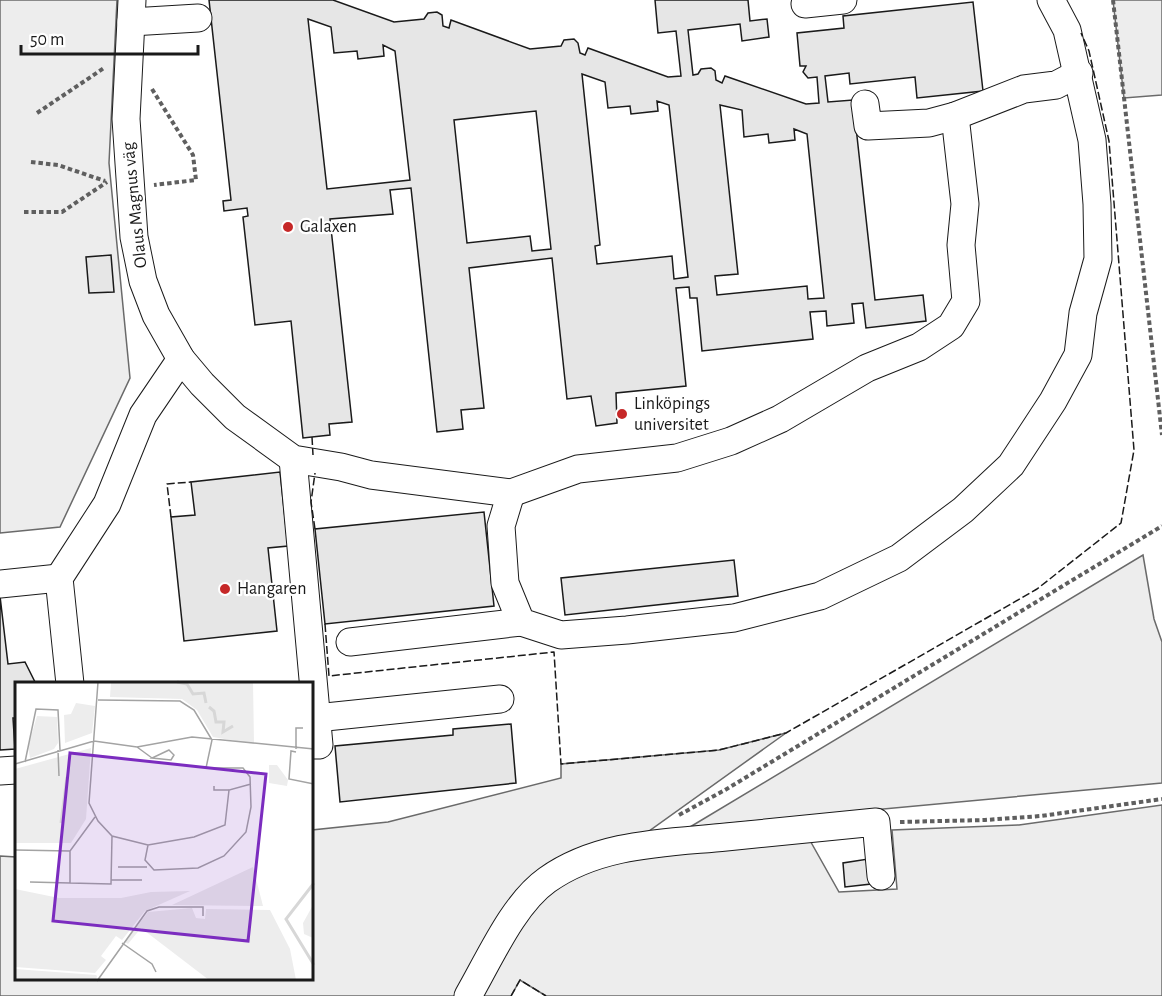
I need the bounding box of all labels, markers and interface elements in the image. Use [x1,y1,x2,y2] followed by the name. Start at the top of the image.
[21,18,198,56] scale bar
[30,31,64,49] text: 50 m
[119,141,151,269] street label: Olaus Magnus väg
[300,218,357,236] place label: Galaxen
[281,220,295,234] marker: Galaxen
[634,395,710,434] place label: Linköpings universitet
[615,407,629,421] marker: Linköpings universitet
[237,580,306,598] place label: Hangaren
[218,582,232,596] marker: Hangaren
[15,682,314,981] inset map

